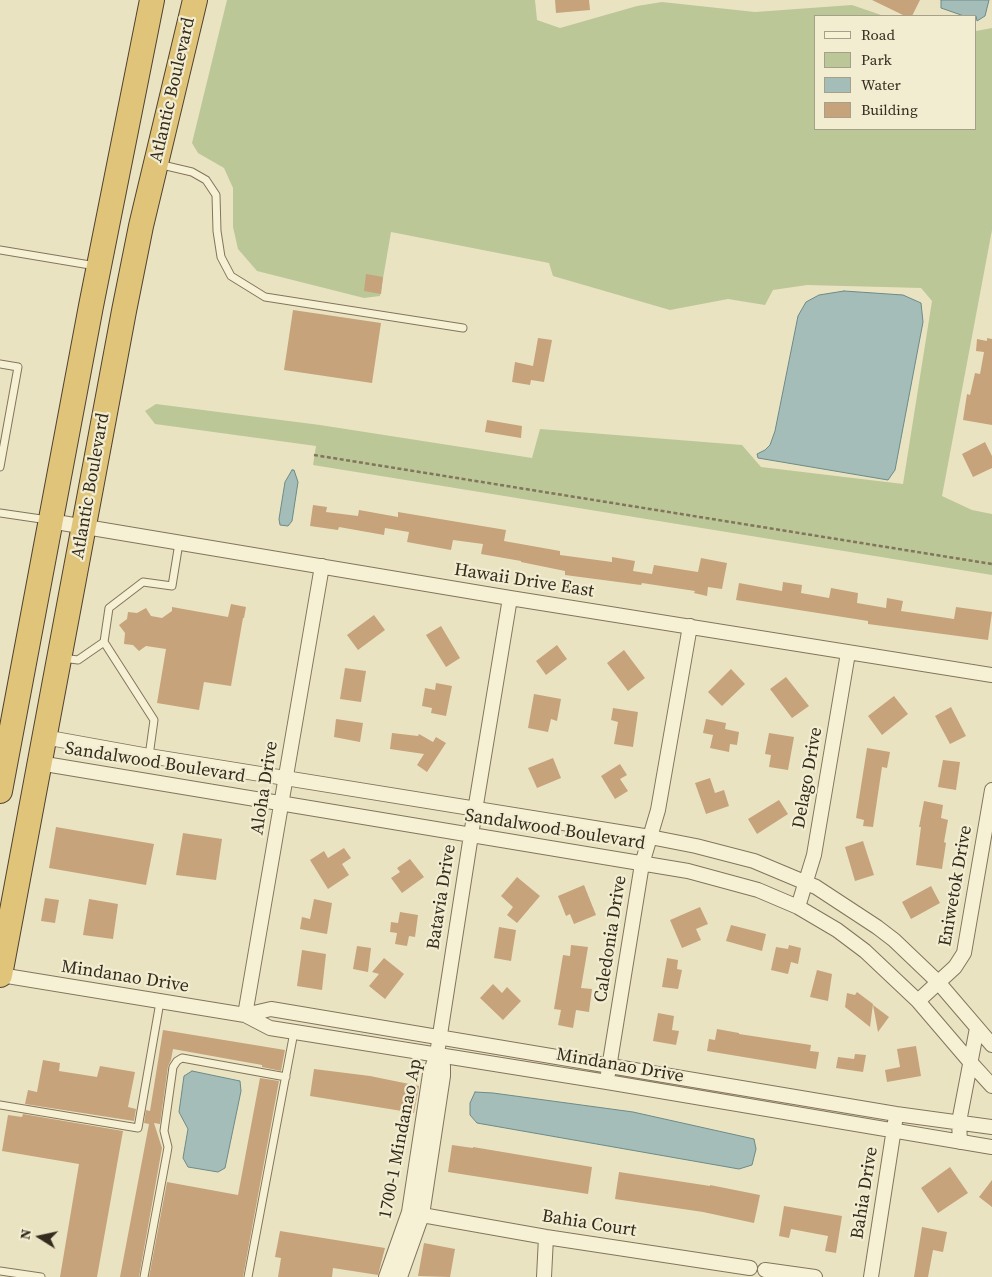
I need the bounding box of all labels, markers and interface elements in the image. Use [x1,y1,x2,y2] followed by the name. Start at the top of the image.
[146,15,200,165] street label: Atlantic Boulevard
[814,15,977,130] legend
[861,24,895,45] text: Road
[861,49,892,70] text: Park
[861,74,901,95] text: Water
[861,99,918,120] text: Building
[68,411,114,561] street label: Atlantic Boulevard
[452,559,596,603] street label: Hawaii Drive East
[788,726,828,830] street label: Delago Drive
[63,738,247,788] street label: Sandalwood Boulevard
[247,740,283,836] street label: Aloha Drive
[463,805,647,855] street label: Sandalwood Boulevard
[935,824,977,948] street label: Eniwetok Drive
[423,843,461,951] street label: Batavia Drive
[590,874,632,1004] street label: Caledonia Drive
[60,956,190,998] street label: Mindanao Drive
[555,1044,685,1088] street label: Mindanao Drive
[375,1057,427,1221] street label: 1700-1 Mindanao Ap
[847,1145,883,1241] street label: Bahia Drive
[540,1206,638,1242] street label: Bahia Court
[15,1212,65,1262] north arrow
[14,1228,36,1241] text: N

